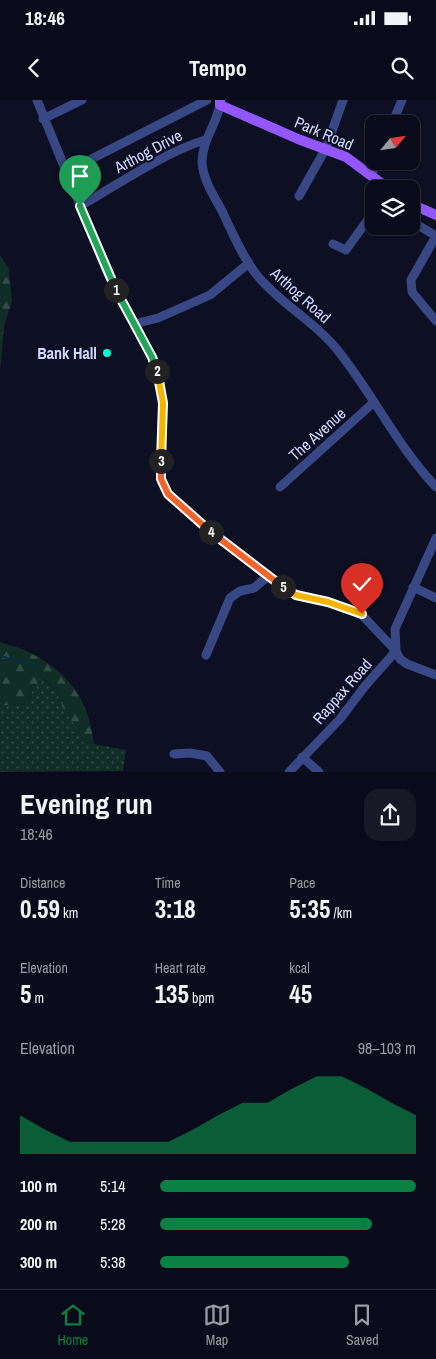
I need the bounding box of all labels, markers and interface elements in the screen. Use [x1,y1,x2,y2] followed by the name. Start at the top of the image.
[25,5,65,31] text: 18:46
[189,53,247,83] text: Tempo
[20,54,48,82] icon: back
[388,54,416,82] icon: search
[291,111,357,155] street label: Park Road
[365,115,420,170] north arrow
[365,115,420,235] map controls
[109,124,186,178] street label: Arthog Drive
[59,155,101,206] pin
[66,162,94,190] icon: arrive
[365,180,420,235] button: layers
[266,262,336,328] street label: Arthog Road
[104,278,128,302] pin: 1
[113,281,120,299] text: 1
[37,342,97,364] place label: Bank Hall
[101,347,113,359] marker: Bank Hall
[144,358,170,384] pin: 2
[154,362,161,380] text: 2
[284,402,350,466] street label: The Avenue
[148,448,174,474] pin: 3
[158,452,165,470] text: 3
[198,520,224,544] pin: 4
[208,523,215,541] text: 4
[341,563,383,614] pin
[348,570,376,598] icon: check
[270,574,296,600] pin: 5
[280,578,287,596] text: 5
[307,654,377,728] street label: Rappax Road
[20,785,153,823] text: Evening run
[364,789,416,841] button: share
[20,823,53,845] text: 18:46
[20,874,65,892] text: Distance
[155,874,181,892] text: Time
[289,874,316,892] text: Pace
[20,892,60,926] text: 0.59
[155,892,196,926] text: 3:18
[289,892,330,926] text: 5:35
[60,904,78,922] text: km
[330,904,352,922] text: /km
[20,959,68,977] text: Elevation
[155,959,206,977] text: Heart rate
[289,959,310,977] text: kcal
[20,977,31,1011] text: 5
[155,977,189,1011] text: 135
[289,977,312,1011] text: 45
[31,989,44,1007] text: m
[189,989,214,1007] text: bpm
[20,1037,75,1059] text: Elevation
[358,1037,416,1059] text: 98–103 m
[20,1175,57,1197] text: 100 m
[100,1175,126,1197] text: 5:14
[20,1213,57,1235] text: 200 m
[100,1213,126,1235] text: 5:28
[20,1251,57,1273] text: 300 m
[100,1251,126,1273] text: 5:38
[57,1301,88,1349] tab: Home
[203,1301,231,1349] tab: Map
[346,1301,379,1349] tab: Saved

